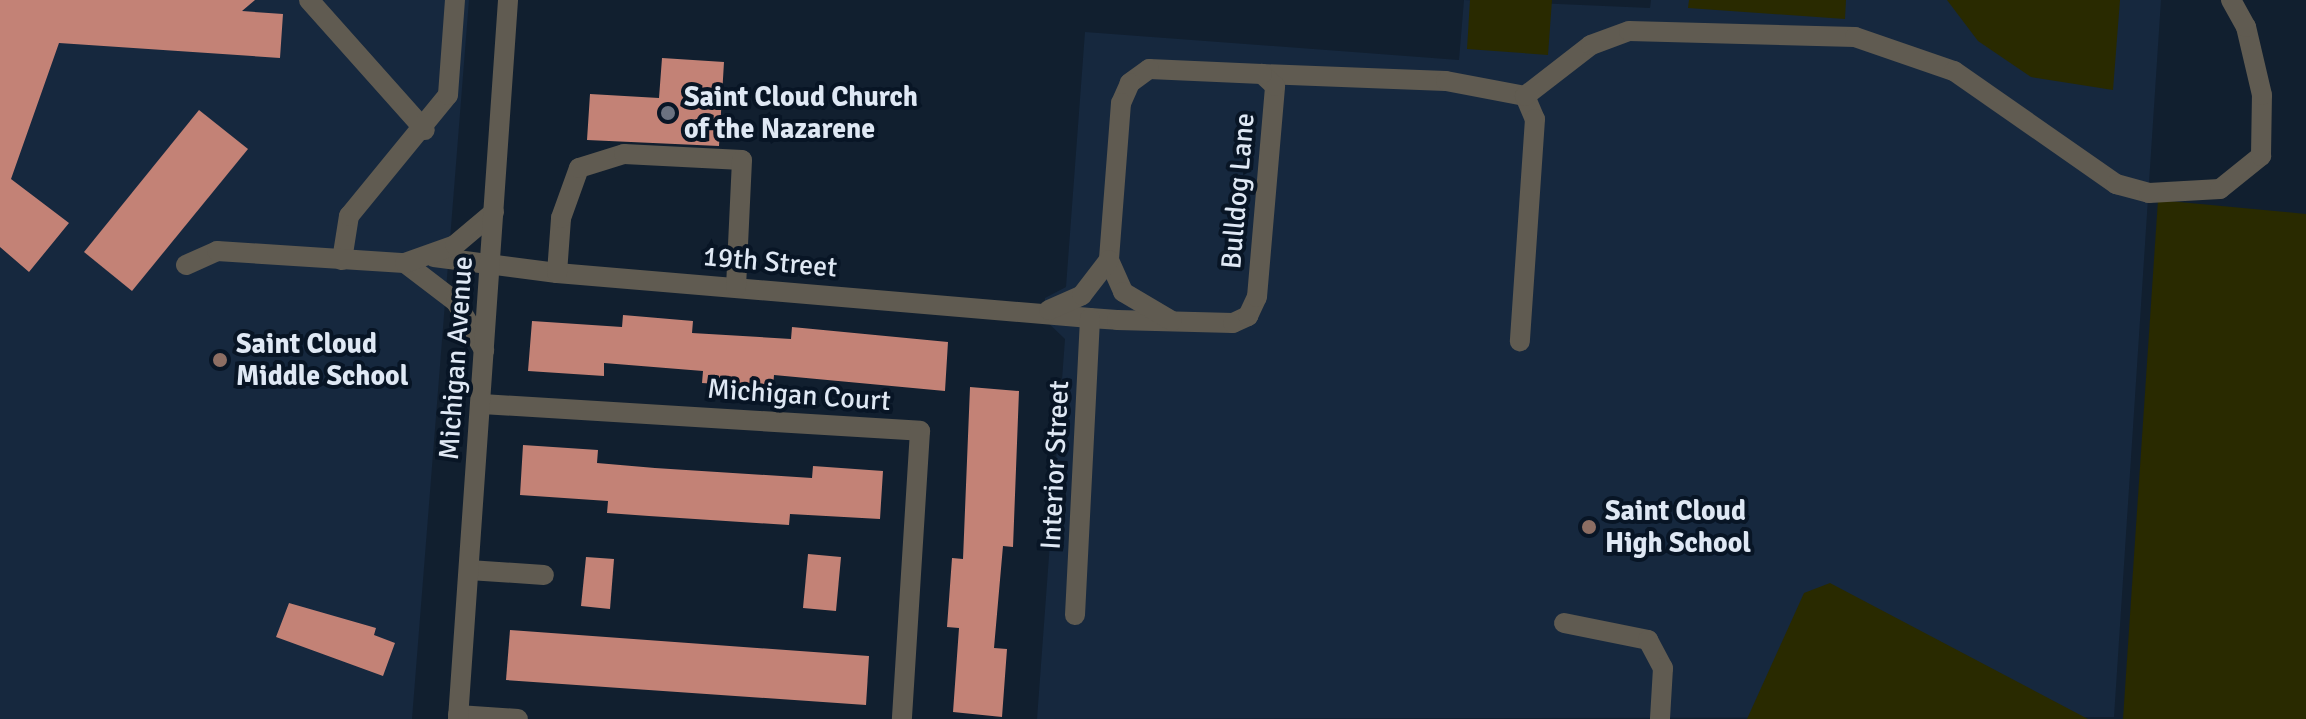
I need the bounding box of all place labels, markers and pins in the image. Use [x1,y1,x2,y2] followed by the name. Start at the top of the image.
[684,80,918,146] place label: Saint Cloud Church of the Nazarene
[659,104,677,122] marker: Saint Cloud Church of the Nazarene
[236,327,408,393] place label: Saint Cloud Middle School
[211,351,229,369] marker: Saint Cloud Middle School
[1605,494,1751,560] place label: Saint Cloud High School
[1580,518,1598,536] marker: Saint Cloud High School

